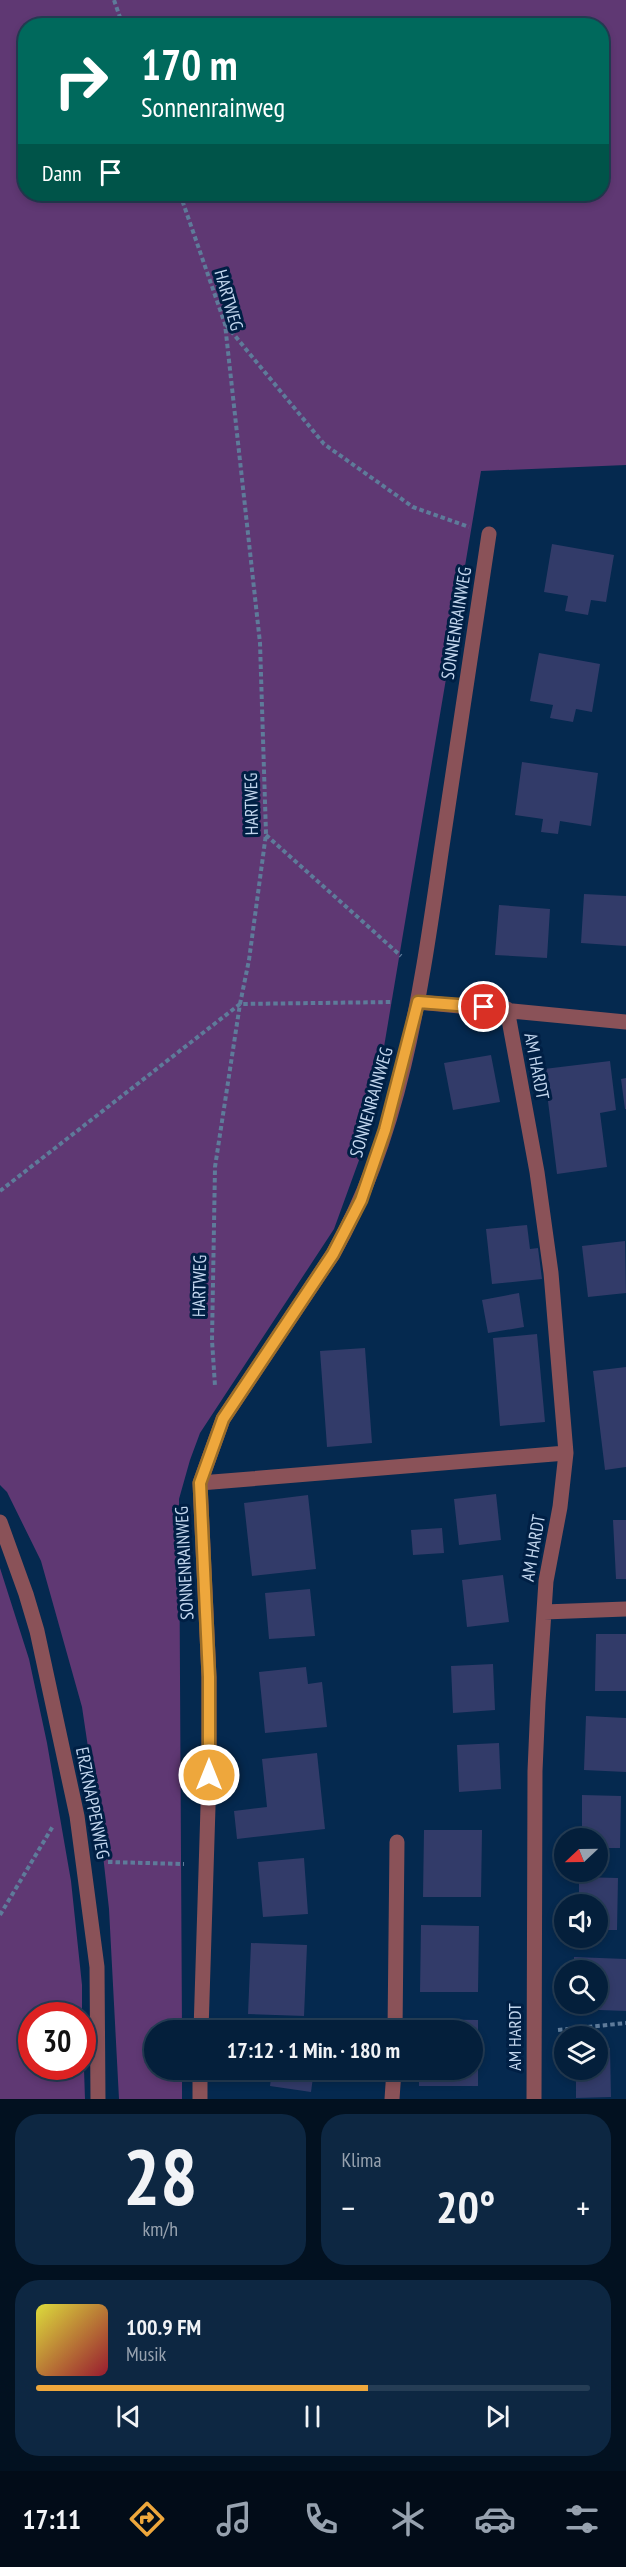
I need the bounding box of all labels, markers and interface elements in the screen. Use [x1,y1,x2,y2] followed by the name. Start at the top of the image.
[141,37,238,92] text: 170 m
[42,42,120,120] icon: right
[141,90,285,124] text: Sonnenrainweg
[94,156,127,189] icon: arrive
[42,159,82,187] text: Dann
[209,267,249,333] street label: HARTWEG
[436,565,476,681] street label: SONNENRAINWEG
[239,772,263,835] street label: HARTWEG
[458,981,509,1032] pin
[467,990,500,1023] icon: arrive
[519,1031,555,1101] street label: AM HARDT
[344,1044,398,1160] street label: SONNENRAINWEG
[187,1254,211,1317] street label: HARTWEG
[170,1506,198,1620] street label: SONNENRAINWEG
[516,1513,550,1583] street label: AM HARDT
[177,1743,241,1807] position arrow
[71,1745,115,1861] street label: ERZKNAPPENWEG
[554,1828,608,1882] north arrow
[554,1828,608,2080] map controls
[554,1894,608,1948] button: sound
[554,1960,608,2014] button: search
[18,2002,96,2080] speed limit sign: 30
[503,2003,526,2071] street label: AM HARDT
[554,2026,608,2080] button: layers
[227,2036,400,2064] text: 17:12 · 1 Min. · 180 m
[123,2126,198,2227] text: 28
[342,2147,381,2173] text: Klima
[436,2177,495,2235] text: 20°
[342,2186,355,2229] text: −
[576,2186,590,2229] text: +
[143,2216,178,2242] text: km/h
[126,2313,201,2341] text: 100.9 FM
[126,2341,166,2367] text: Musik
[112,2400,145,2433] icon: previous
[296,2400,329,2433] icon: pause
[481,2400,514,2433] icon: next
[126,2498,168,2540] icon: directions
[213,2498,255,2540] icon: music
[300,2498,342,2540] icon: phone
[387,2498,429,2540] icon: climate
[474,2498,516,2540] icon: car
[561,2498,603,2540] icon: filters
[23,2502,81,2536] text: 17:11

